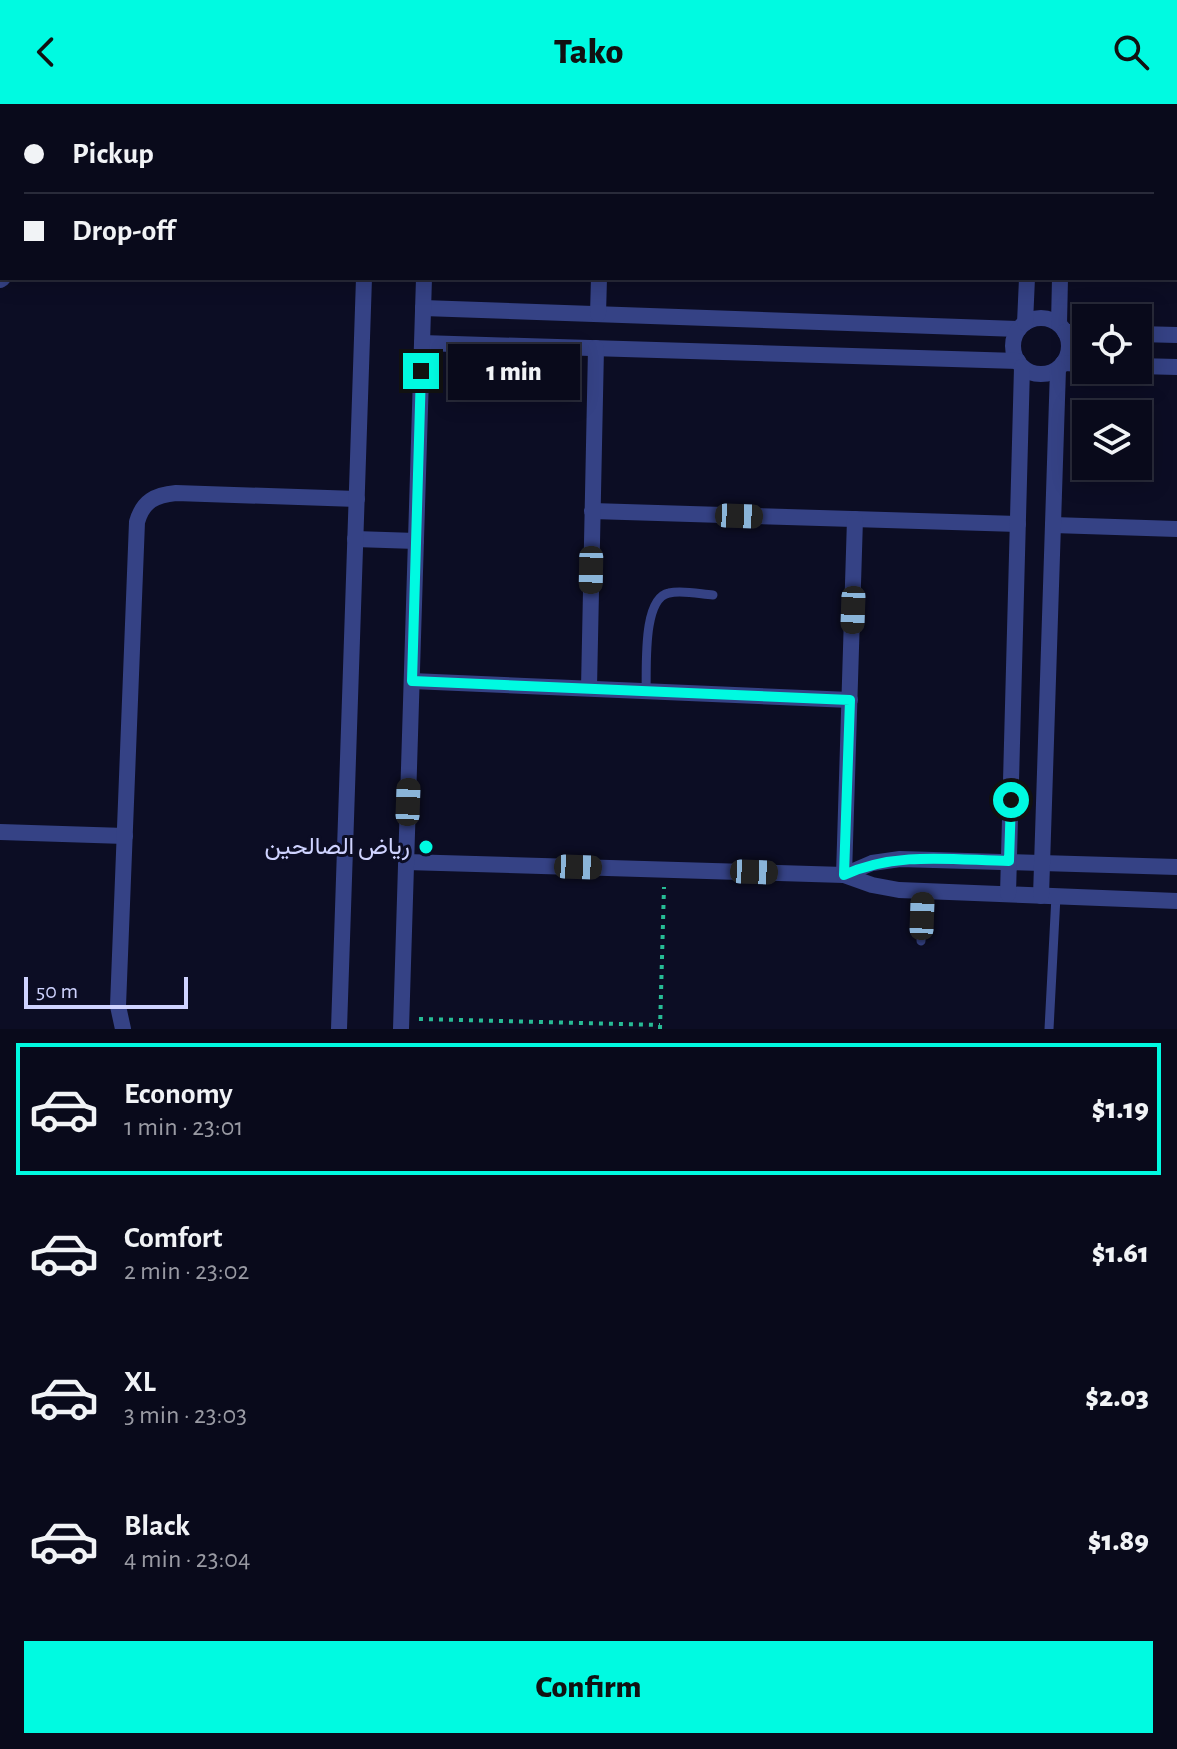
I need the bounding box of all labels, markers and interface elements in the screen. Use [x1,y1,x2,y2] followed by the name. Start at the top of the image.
[24,30,68,74] icon: back
[1109,30,1153,74] icon: search
[554,34,623,70] text: Tako
[72,139,154,169] text: Pickup
[72,216,175,246] text: Drop-off
[1072,304,1152,480] map controls
[1072,304,1152,384] button: locate
[449,343,581,399] callout: 1 min
[403,353,439,389] route end
[486,359,542,385] text: 1 min
[1072,400,1152,480] button: layers
[715,503,763,529] car
[579,546,603,594] car
[840,586,866,634] car
[395,778,421,826] car
[993,782,1029,818] route start
[265,835,410,861] place label: رياض الصالحين
[417,838,435,856] marker: رياض الصالحين
[554,854,602,880] car
[730,859,778,885] car
[909,892,935,940] car
[24,973,188,1009] scale bar
[36,980,78,1002] text: 50 m
[28,1073,100,1145] icon: car
[124,1079,233,1109] text: Economy
[1092,1094,1149,1124] text: $1.19
[124,1114,243,1140] text: 1 min · 23:01
[28,1217,100,1289] icon: car
[124,1223,223,1253] text: Comfort
[1092,1238,1149,1268] text: $1.61
[124,1258,249,1284] text: 2 min · 23:02
[28,1361,100,1433] icon: car
[124,1367,156,1397] text: XL
[1085,1382,1149,1412] text: $2.03
[124,1402,247,1428] text: 3 min · 23:03
[28,1505,100,1577] icon: car
[124,1511,190,1541] text: Black
[1088,1526,1149,1556] text: $1.89
[124,1546,251,1572] text: 4 min · 23:04
[24,1641,1153,1733] button: Confirm

